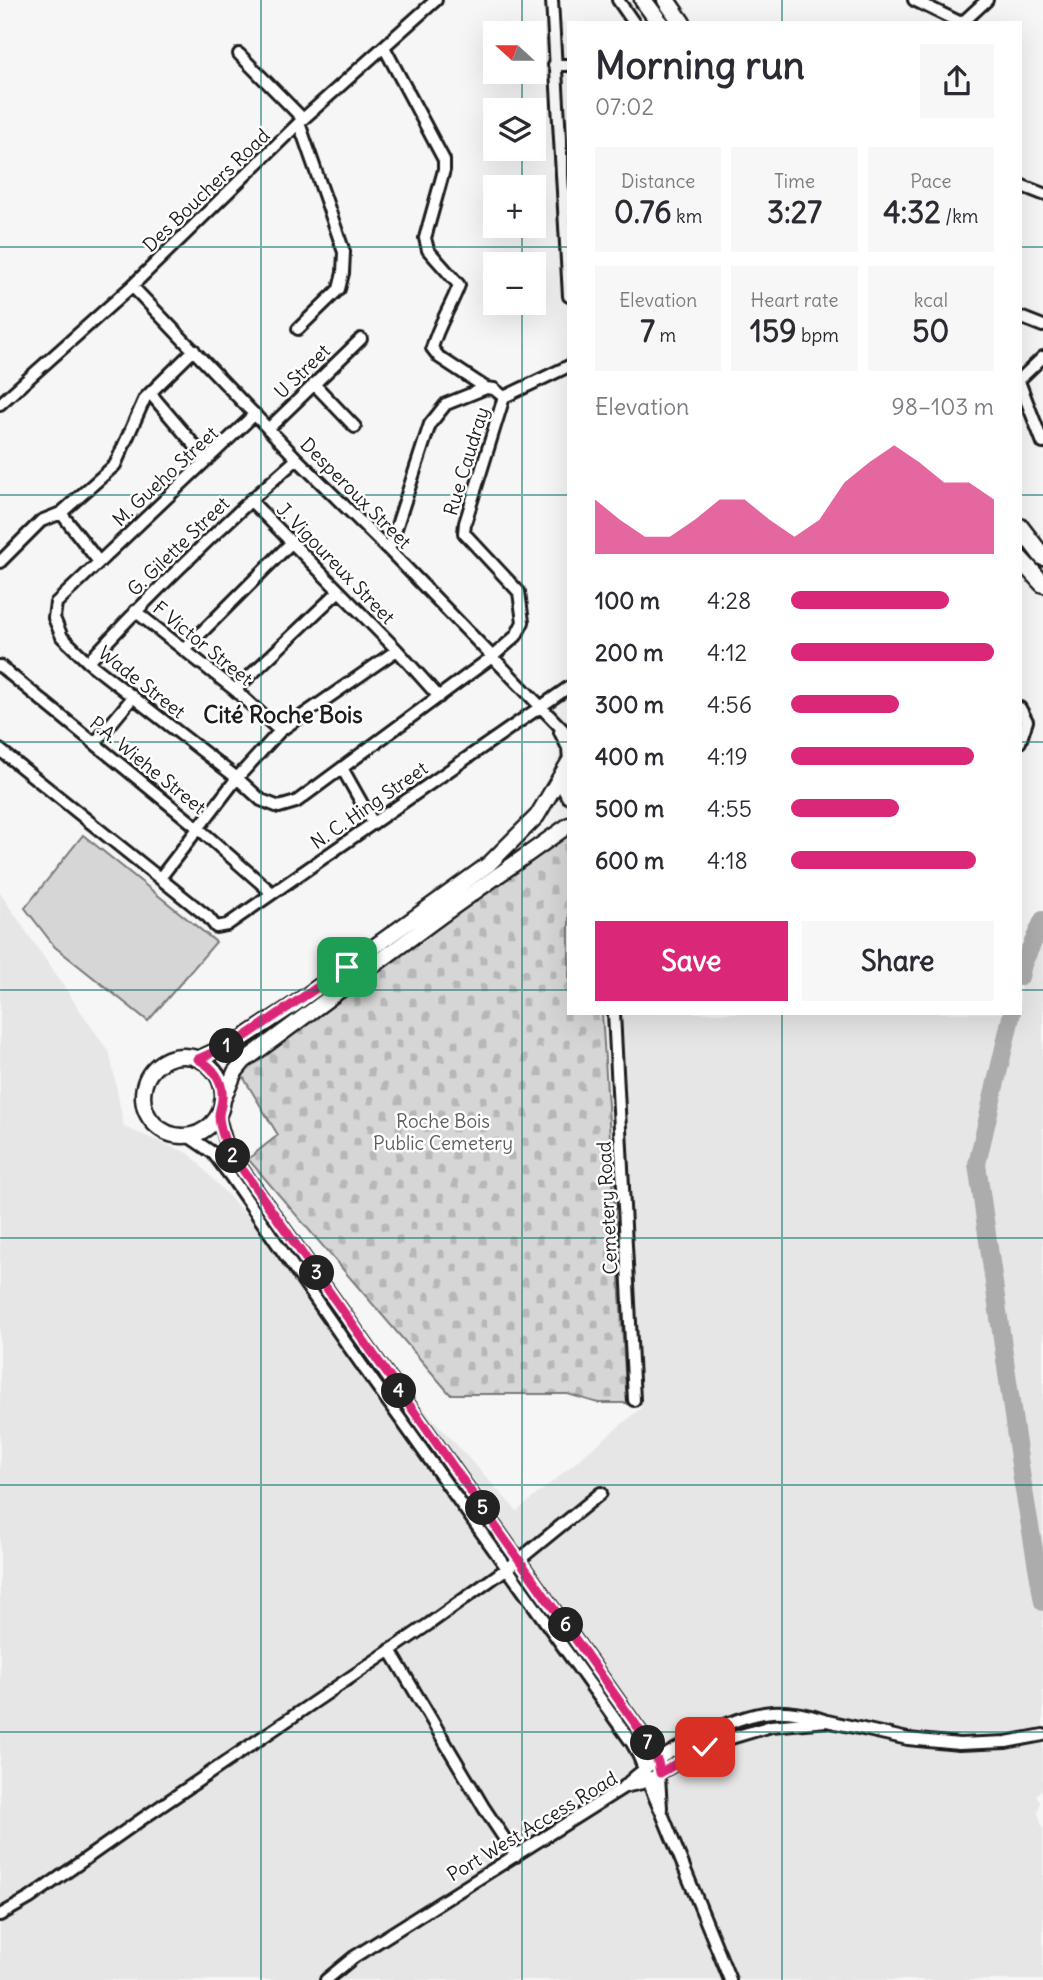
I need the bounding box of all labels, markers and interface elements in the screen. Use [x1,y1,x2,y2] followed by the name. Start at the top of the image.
[483,21,546,84] north arrow
[483,21,546,315] map controls
[595,42,805,89] text: Morning run
[920,44,994,118] button: share
[595,92,654,121] text: 07:02
[483,98,546,161] button: layers
[137,123,275,257] street label: Des Bouchers Road
[621,169,695,193] text: Distance
[774,169,815,193] text: Time
[910,169,951,193] text: Pace
[483,175,546,238] button: +
[614,193,672,231] text: 0.76
[767,193,822,231] text: 3:27
[883,193,941,231] text: 4:32
[672,204,702,228] text: km
[941,204,979,228] text: /km
[483,252,546,315] button: −
[619,288,697,312] text: Elevation
[750,288,839,312] text: Heart rate
[914,288,948,312] text: kcal
[640,312,655,350] text: 7
[750,312,796,350] text: 159
[912,312,949,350] text: 50
[655,323,676,347] text: m
[796,323,839,347] text: bpm
[269,339,335,403] street label: U Street
[595,392,689,421] text: Elevation
[891,392,994,421] text: 98–103 m
[438,404,494,518] street label: Rue Caudray
[107,421,223,531] street label: M. Gueho Street
[295,432,417,554] street label: Desperoux Street
[122,491,234,601] street label: G. Gilette Street
[272,497,400,629] street label: J. Vigoureux Street
[595,586,660,615] text: 100 m
[707,586,751,615] text: 4:28
[148,596,258,690] street label: F Victor Street
[595,638,664,667] text: 200 m
[707,638,747,667] text: 4:12
[94,641,190,723] street label: Wade Street
[595,690,664,719] text: 300 m
[707,690,752,719] text: 4:56
[203,700,363,729] district label: Cité Roche Bois
[85,711,211,819] street label: P.A. Wiehe Street
[595,742,664,771] text: 400 m
[707,742,748,771] text: 4:19
[306,756,432,854] street label: N. C. Hing Street
[595,794,664,823] text: 500 m
[707,794,752,823] text: 4:55
[595,846,664,875] text: 600 m
[707,846,748,875] text: 4:18
[595,921,788,1001] button: Save
[802,921,994,1001] button: Share
[317,937,377,997] pin
[328,948,366,986] icon: arrive
[210,1028,244,1064] pin: 1
[223,1033,230,1057] text: 1
[373,1109,513,1155] park label: Roche Bois Public Cemetery
[216,1138,250,1174] pin: 2
[592,1141,622,1275] street label: Cemetery Road
[227,1143,238,1167] text: 2
[300,1256,334,1290] pin: 3
[311,1260,322,1284] text: 3
[382,1374,416,1408] pin: 4
[393,1378,404,1402] text: 4
[466,1490,500,1526] pin: 5
[477,1495,488,1519] text: 5
[548,1608,584,1642] pin: 6
[560,1612,571,1636] text: 6
[675,1717,735,1777] pin
[630,1726,666,1760] pin: 7
[686,1728,724,1766] icon: check
[643,1730,652,1754] text: 7
[443,1766,621,1886] street label: Port West Access Road

